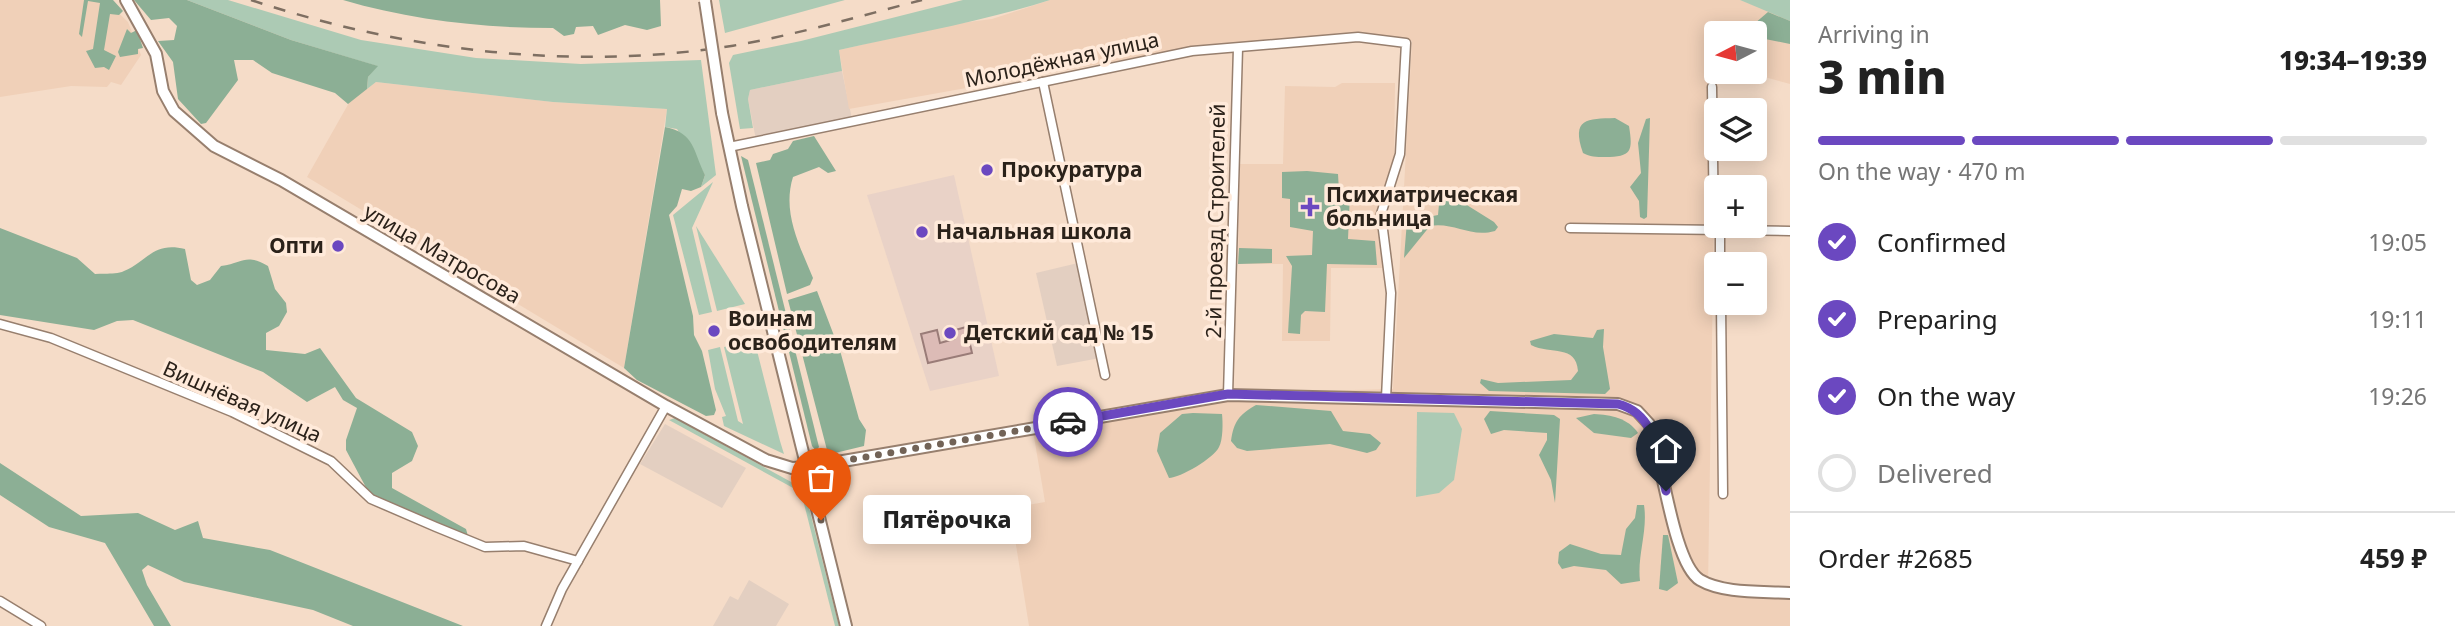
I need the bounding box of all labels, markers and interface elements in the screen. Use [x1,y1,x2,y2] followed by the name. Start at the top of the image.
[1818,18,1930,50] text: Arriving in
[1704,21,1768,84] north arrow
[1704,21,1767,315] map controls
[962,25,1161,93] street label: Молодёжная улица
[2279,42,2427,78] text: 19:34–19:39
[1818,45,1947,107] text: 3 min
[1704,98,1767,161] button: layers
[1199,103,1231,339] street label: 2-й проезд Строителей
[1001,155,1142,183] place label: Прокуратура
[1818,155,2025,187] text: On the way · 470 m
[979,162,995,178] marker: Прокуратура
[1704,175,1767,238] button: +
[1326,180,1518,232] place label: Психиатрическая больница
[359,197,526,309] street label: улица Матросова
[1300,197,1320,217] marker: Психиатрическая больница
[936,217,1132,245] place label: Начальная школа
[1818,223,1856,261] icon: check
[914,224,930,240] marker: Начальная школа
[1877,224,2007,260] text: Confirmed
[2368,226,2427,258] text: 19:05
[269,231,324,259] place label: Опти
[330,238,346,254] marker: Опти
[1704,252,1767,315] button: −
[1818,300,1856,338] icon: check
[1877,301,1998,337] text: Preparing
[2368,303,2427,335] text: 19:11
[728,304,897,356] place label: Воинам освободителям
[964,318,1154,346] place label: Детский сад № 15
[706,323,722,339] marker: Воинам освободителям
[942,325,958,341] marker: Детский сад № 15
[159,354,326,449] street label: Вишнёвая улица
[1818,377,1856,415] icon: check
[1877,378,2015,414] text: On the way
[2368,380,2427,412] text: 19:26
[1033,387,1103,457] courier
[1049,403,1087,441] icon: car
[1636,419,1696,491] pin
[1647,430,1685,468] icon: home
[791,448,851,520] pin
[1877,455,1993,491] text: Delivered
[802,459,840,497] icon: bag
[863,496,1031,544] callout: Пятёрочка
[883,503,1011,535] text: Пятёрочка
[1818,540,1973,576] text: Order #2685
[2360,540,2427,576] text: 459 ₽

